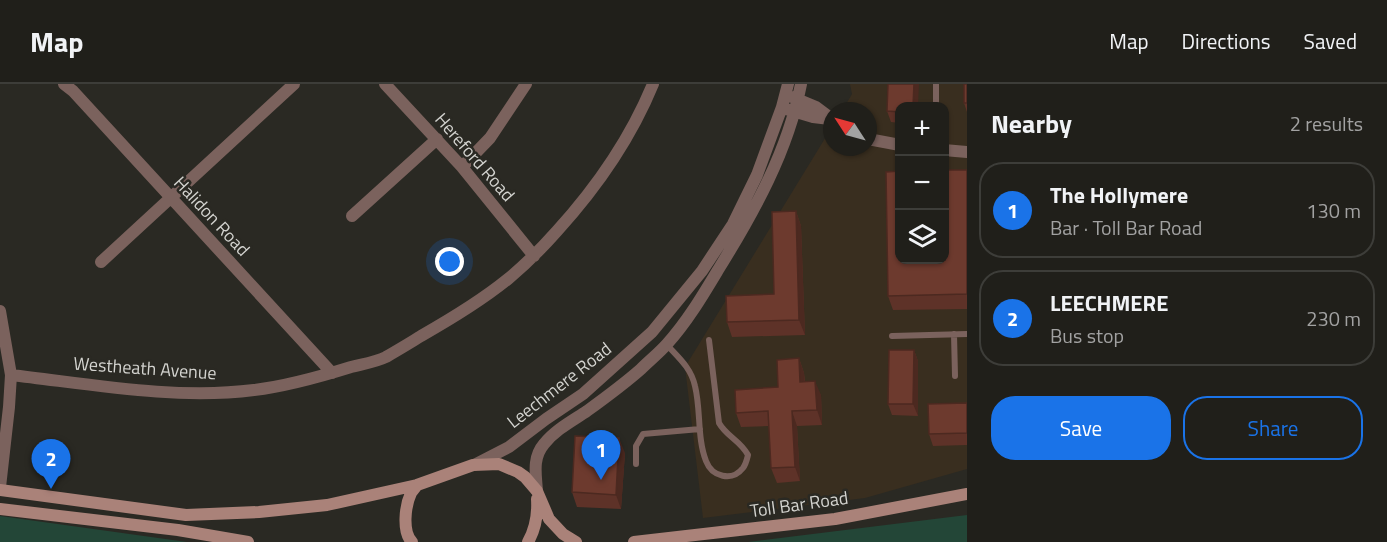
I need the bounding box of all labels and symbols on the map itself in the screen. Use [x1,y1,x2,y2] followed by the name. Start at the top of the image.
[823,102,877,156] north arrow
[429,107,521,207] street label: Hereford Road
[168,170,256,262] street label: Halidon Road
[435,247,464,276] your location
[501,335,617,435] street label: Leechmere Road
[73,350,217,386] street label: Westheath Avenue
[582,430,620,480] pin: 1
[32,440,70,489] pin: 2
[748,484,850,524] street label: Toll Bar Road

